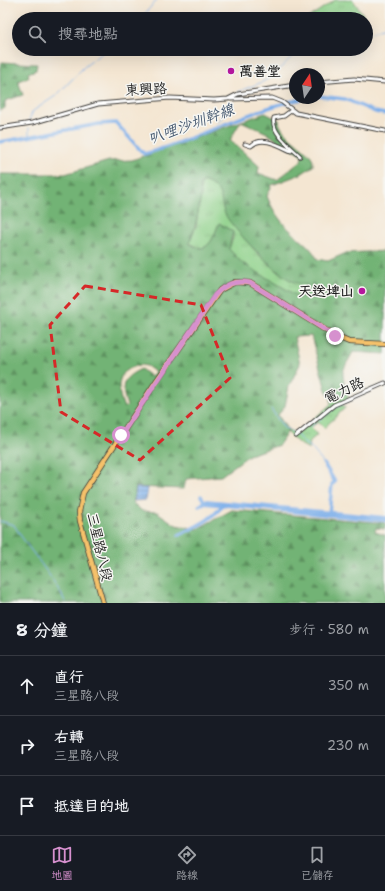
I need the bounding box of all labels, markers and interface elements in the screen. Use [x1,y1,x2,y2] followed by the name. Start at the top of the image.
[12,12,373,56] search box
[26,23,48,45] icon: search
[58,24,118,44] text: 搜尋地點
[239,62,281,80] place label: 萬善堂
[226,66,236,76] marker: 萬善堂
[289,68,325,104] north arrow
[125,79,167,99] street label: 東興路
[145,99,238,149] water label: 叭哩沙圳幹線
[298,282,354,300] place label: 天送埤山
[357,286,367,296] marker: 天送埤山
[326,327,344,345] route end
[321,373,367,407] street label: 電力路
[112,426,130,444] route start
[83,511,117,583] street label: 三星路八段
[16,619,68,641] text: 8 分鐘
[289,621,369,638] text: 步行 · 580 m
[54,667,84,687] text: 直行
[16,675,38,697] icon: ahead
[328,677,369,694] text: 350 m
[54,687,119,704] text: 三星路八段
[54,727,84,747] text: 右轉
[16,735,38,757] icon: right
[327,737,369,754] text: 230 m
[54,747,119,764] text: 三星路八段
[16,795,38,817] icon: arrive
[54,796,129,816] text: 抵達目的地
[51,844,73,883] tab: 地圖
[176,844,198,883] tab: 路線
[301,844,334,883] tab: 已儲存

